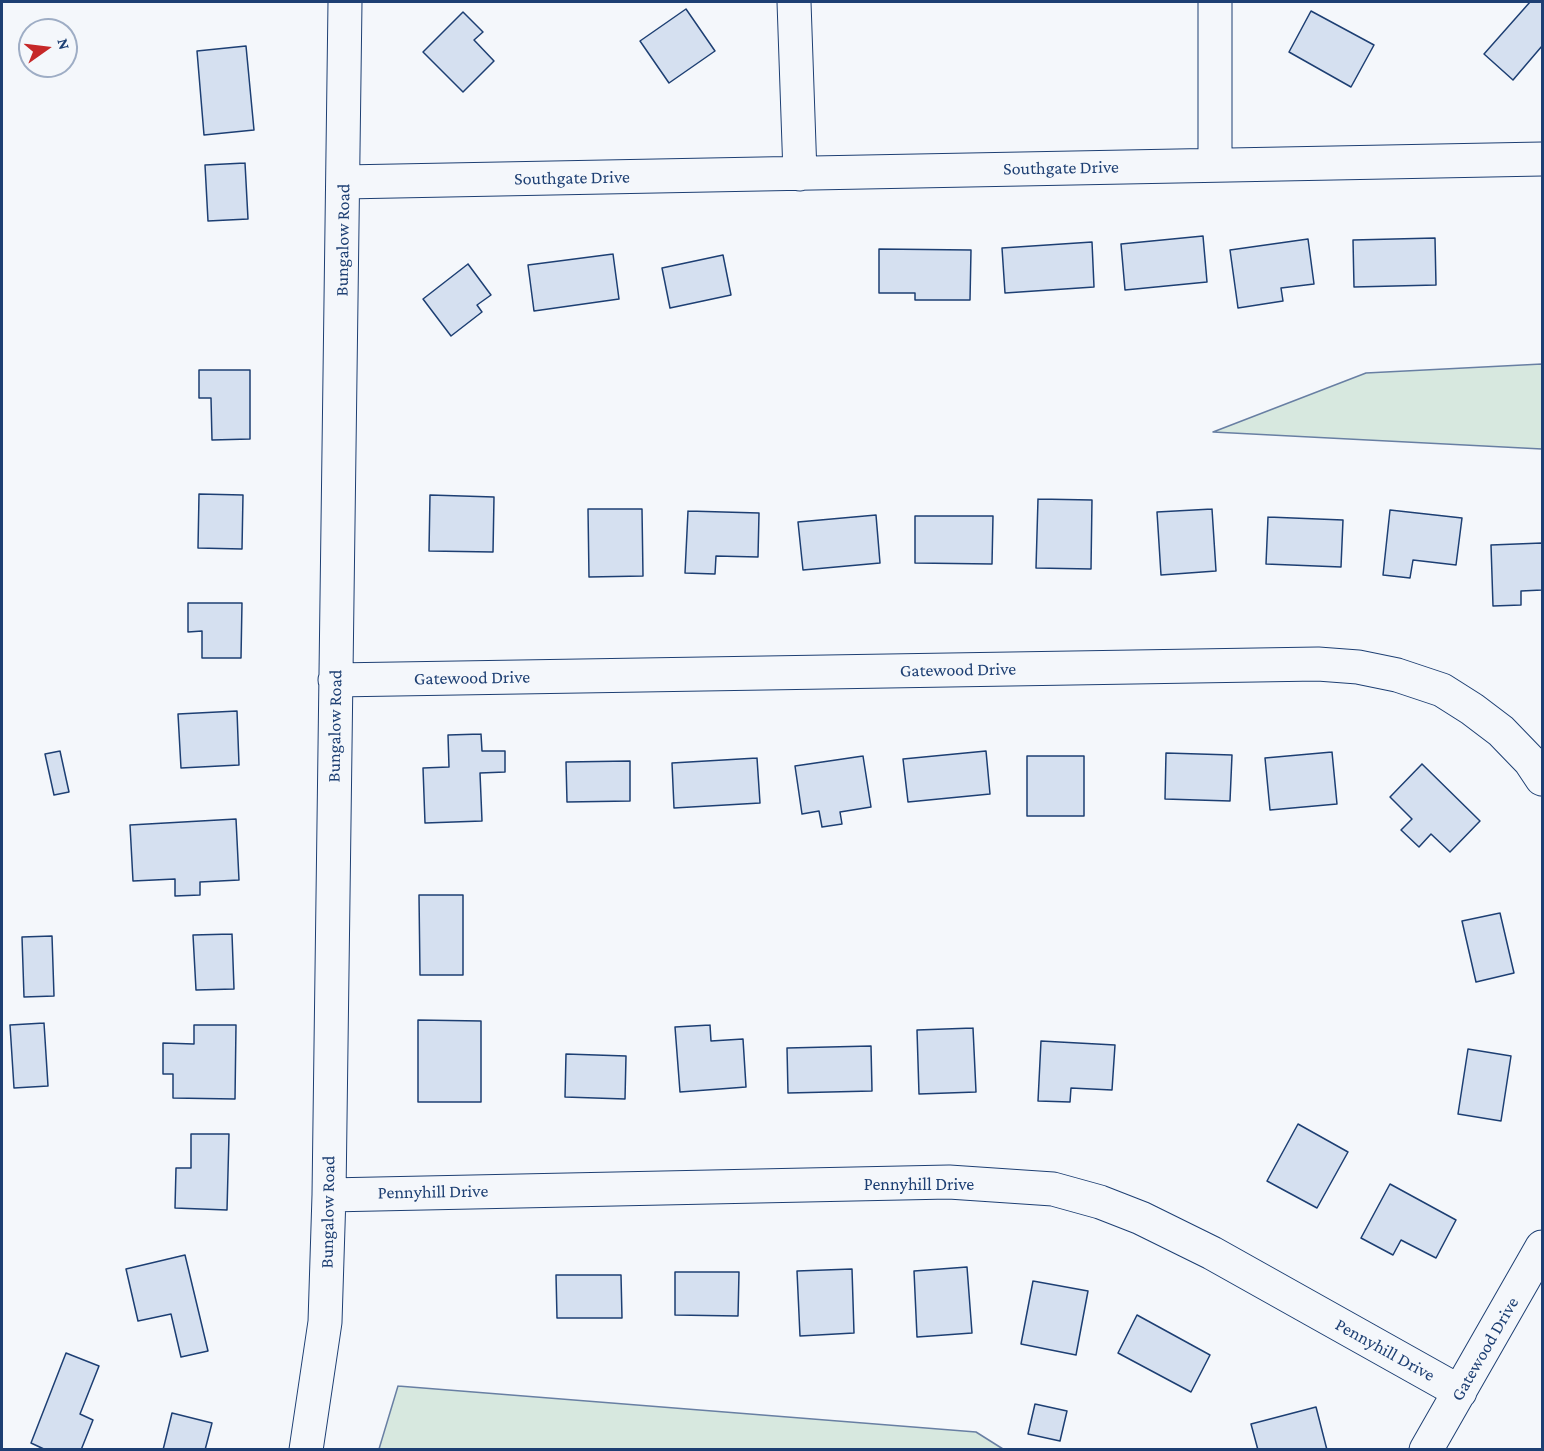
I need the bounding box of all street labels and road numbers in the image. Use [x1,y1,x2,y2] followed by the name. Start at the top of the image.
[1003,156,1119,180] street label: Southgate Drive
[514,166,630,190] street label: Southgate Drive
[331,183,355,297] street label: Bungalow Road
[900,658,1016,682] street label: Gatewood Drive
[414,666,530,690] street label: Gatewood Drive
[323,669,347,783] street label: Bungalow Road
[316,1155,340,1269] street label: Bungalow Road
[864,1173,974,1195] street label: Pennyhill Drive
[378,1180,488,1204] street label: Pennyhill Drive
[1447,1293,1523,1405] street label: Gatewood Drive
[1331,1314,1439,1386] street label: Pennyhill Drive

